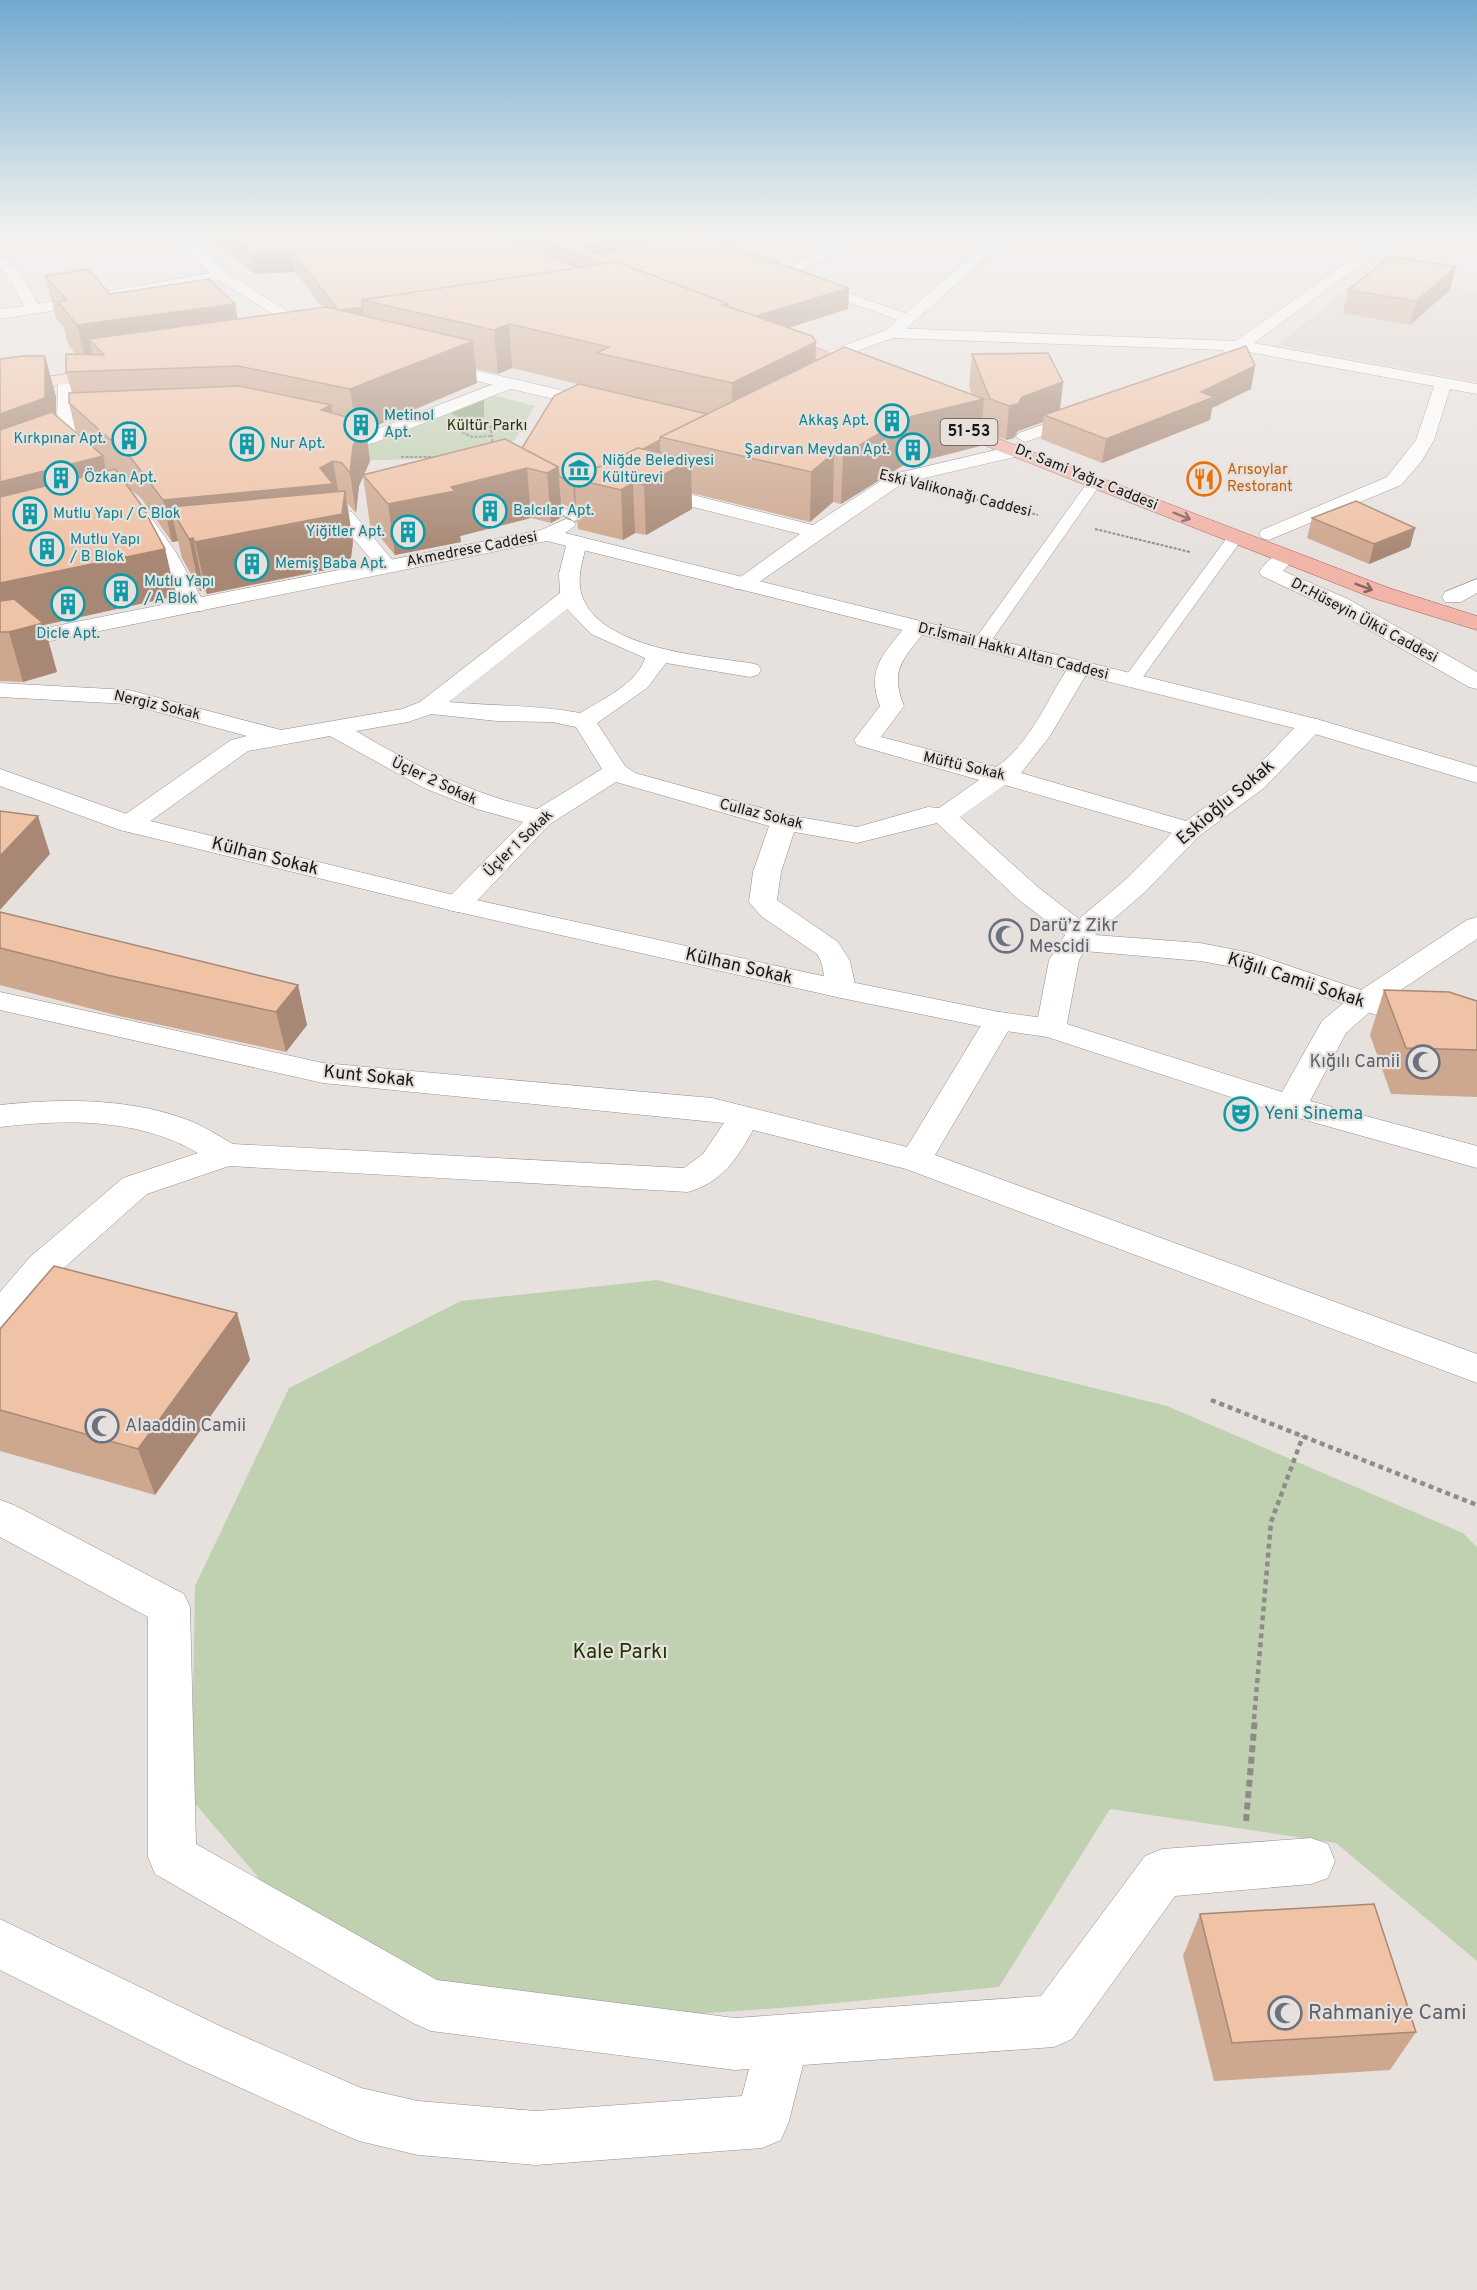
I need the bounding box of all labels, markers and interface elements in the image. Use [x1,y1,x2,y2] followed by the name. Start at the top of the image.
[874,403,910,439] building icon: Akkaş Apt.
[343,407,379,443] building icon: Metinol Apt.
[384,407,434,443] place label: Metinol Apt.
[798,412,869,431] place label: Akkaş Apt.
[447,417,527,436] park label: Kültür Parkı
[940,419,998,445] road number: 51-53
[111,421,147,457] building icon: Kırkpınar Apt.
[229,426,265,462] building icon: Nur Apt.
[13,430,106,449] place label: Kırkpınar Apt.
[895,432,931,468] building icon: Şadırvan Meydan Apt.
[270,435,325,454] place label: Nur Apt.
[744,441,890,460] place label: Şadırvan Meydan Apt.
[1012,441,1160,515] street label: Dr. Sami Yağız Caddesi
[561,452,597,488] museum icon: Niğde Belediyesi Kültürevi
[602,452,714,488] place label: Niğde Belediyesi Kültürevi
[43,460,79,496] building icon: Özkan Apt.
[1186,461,1222,497] restaurant icon: Arısoylar Restorant
[1227,461,1293,497] place label: Arısoylar Restorant
[877,466,1033,522] street label: Eski Valikonağı Caddesi
[84,468,157,488] place label: Özkan Apt.
[472,493,508,529] building icon: Balcılar Apt.
[12,496,48,532] building icon: Mutlu Yapı / C Blok
[513,502,594,521] place label: Balcılar Apt.
[53,505,181,524] place label: Mutlu Yapı / C Blok
[1172,512,1191,523] one-way arrow
[390,514,426,550] building icon: Yiğitler Apt.
[306,523,385,542] place label: Yiğitler Apt.
[405,528,539,572] street label: Akmedrese Caddesi
[29,531,65,567] building icon: Mutlu Yapı / B Blok
[69,531,140,567] place label: Mutlu Yapı / B Blok
[234,546,270,582] building icon: Memiş Baba Apt.
[275,555,387,574] place label: Memiş Baba Apt.
[103,573,139,609] building icon: Mutlu Yapı / A Blok
[143,573,214,609] place label: Mutlu Yapı / A Blok
[1287,573,1441,668] street label: Dr.Hüseyin Ülkü Caddesi
[1354,582,1373,593] one-way arrow
[50,586,86,622] building icon: Dicle Apt.
[916,618,1111,685] street label: Dr.İsmail Hakkı Altan Caddesi
[36,625,100,644] place label: Dicle Apt.
[112,687,202,725] street label: Nergiz Sokak
[921,748,1007,786] street label: Müftü Sokak
[388,753,480,810] street label: Üçler 2 Sokak
[1172,755,1280,851] street label: Eskioğlu Sokak
[717,795,805,835] street label: Cullaz Sokak
[480,806,558,882] street label: Üçler 1 Sokak
[209,833,321,881] street label: Külhan Sokak
[1029,915,1118,959] place label: Darü’z Zikr Mescidi
[988,918,1024,954] mosque icon: Darü’z Zikr Mescidi
[683,943,795,991] street label: Külhan Sokak
[1224,948,1368,1014] street label: Kiğılı Camii Sokak
[1405,1044,1441,1080] mosque icon: Kığılı Camii
[1309,1051,1400,1074] place label: Kığılı Camii
[322,1061,416,1093] street label: Kunt Sokak
[1223,1096,1259,1132] theatre icon: Yeni Sinema
[1264,1103,1363,1126] place label: Yeni Sinema
[84,1408,120,1444] mosque icon: Alaaddin Camii
[125,1415,246,1438] place label: Alaaddin Camii
[572,1639,668,1666] park label: Kale Parkı
[1267,1995,1303,2031] mosque icon: Rahmaniye Cami
[1308,2000,1467,2027] place label: Rahmaniye Cami

